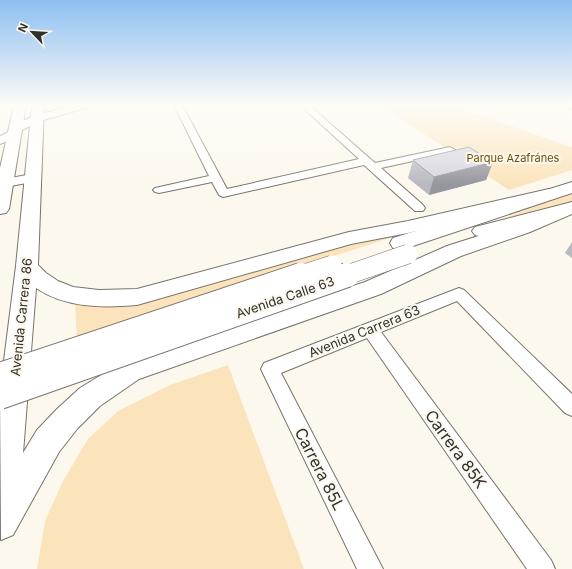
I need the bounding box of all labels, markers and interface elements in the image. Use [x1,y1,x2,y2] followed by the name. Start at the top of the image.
[12,12,52,52] north arrow
[15,21,31,35] text: N
[467,151,560,165] park label: Parque Azafránes
[7,257,35,377] street label: Avenida Carrera 86
[234,273,336,321] street label: Avenida Calle 63
[306,301,422,361] street label: Avenida Carrera 63
[421,406,491,492] street label: Carrera 85K
[291,424,349,514] street label: Carrera 85L

